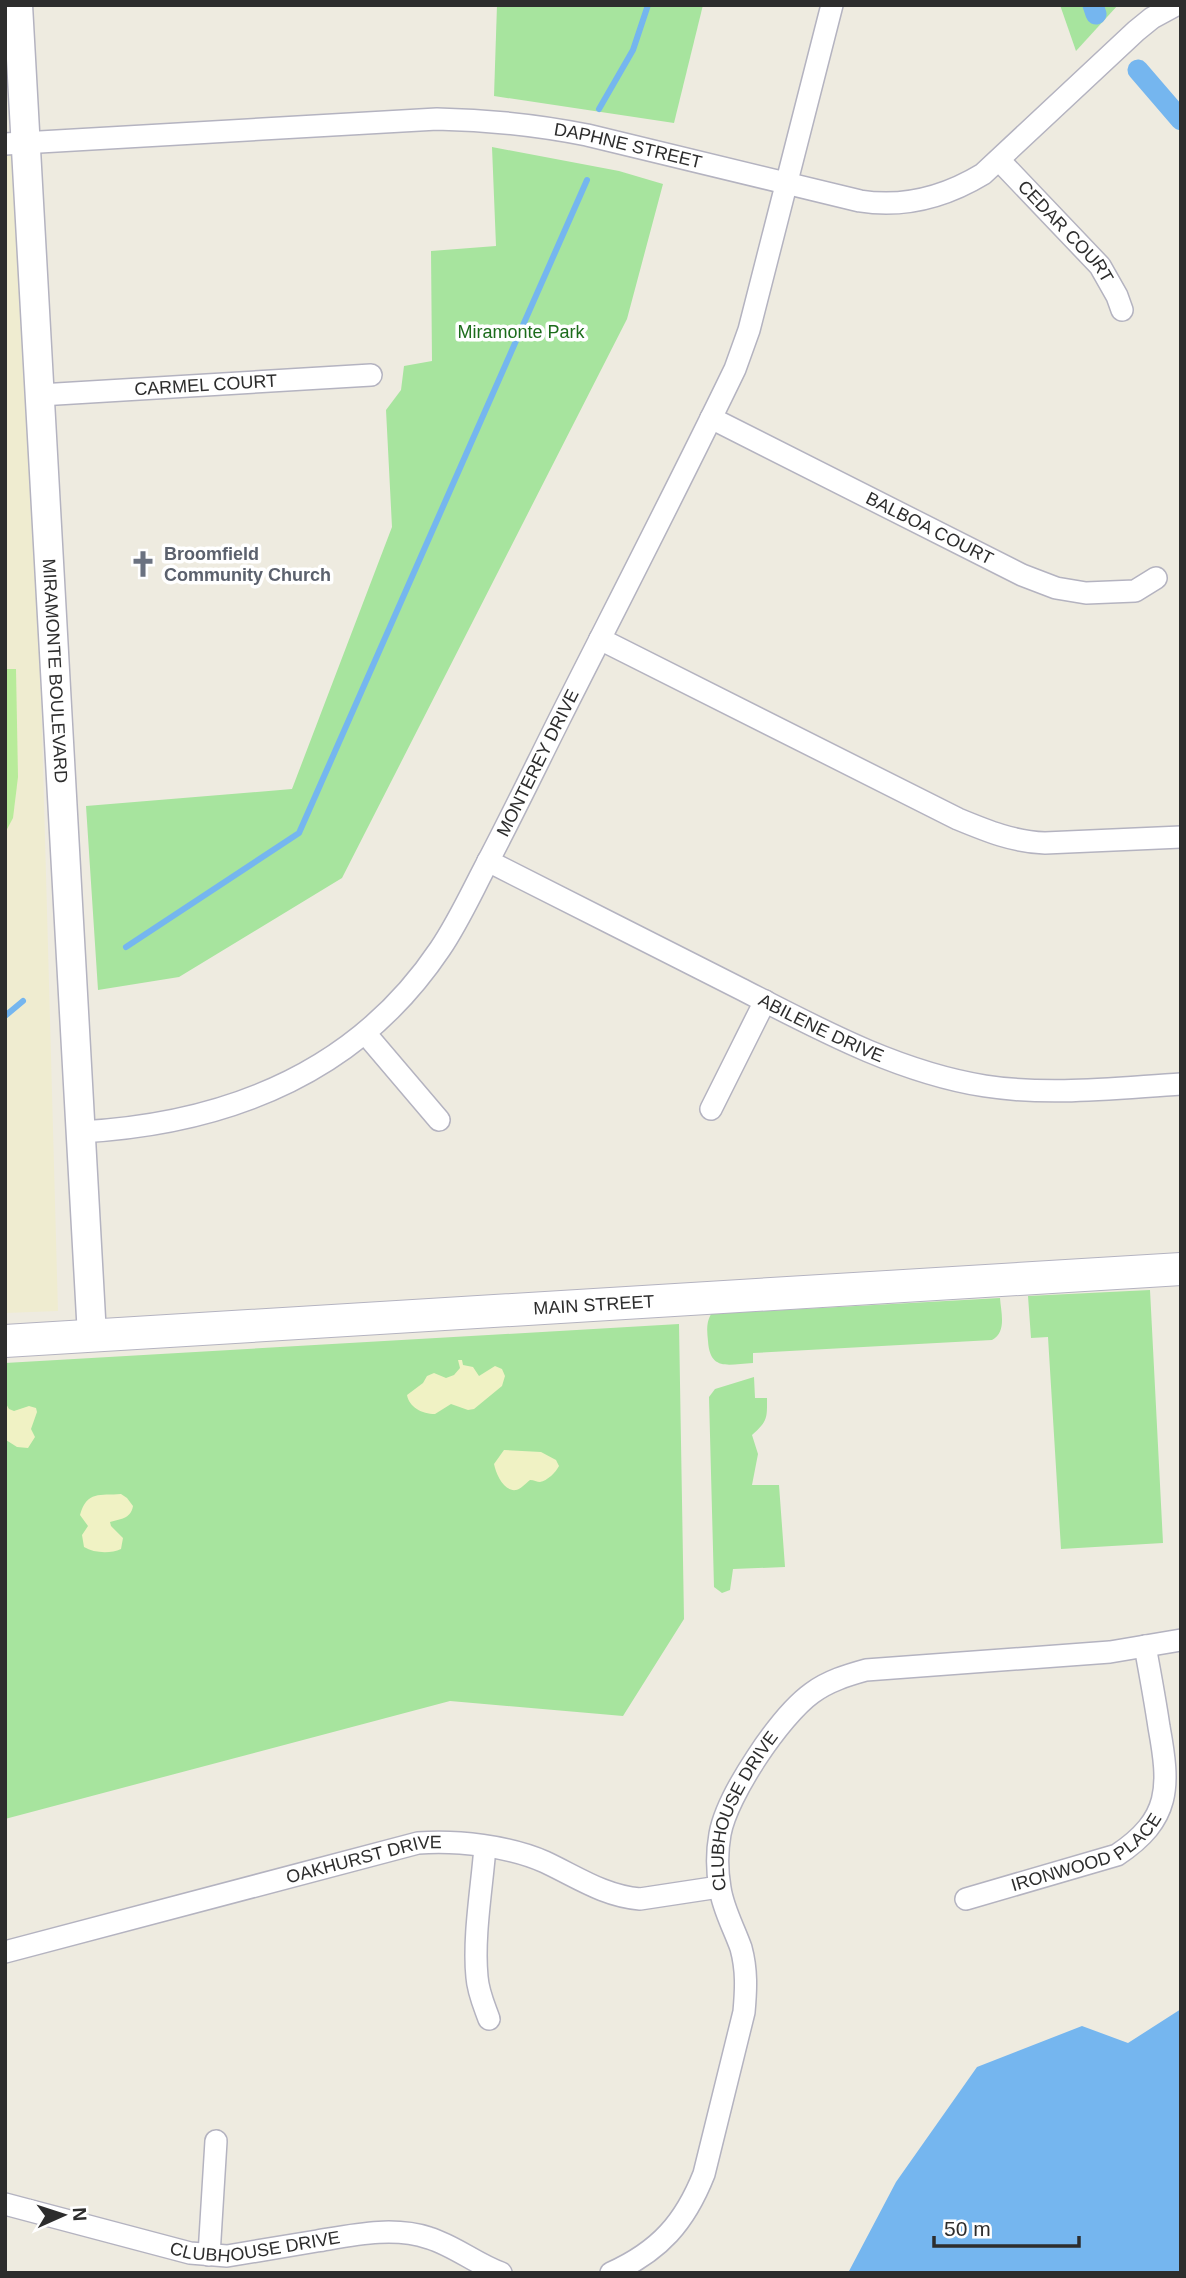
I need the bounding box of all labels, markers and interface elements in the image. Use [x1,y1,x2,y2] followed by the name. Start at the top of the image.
[553,119,704,172] street label: DAPHNE STREET
[1014,176,1117,286] street label: CEDAR COURT
[457,322,586,342] park label: Miramonte Park
[134,371,278,399] street label: CARMEL COURT
[863,488,997,569] street label: BALBOA COURT
[164,544,331,585] place label: Broomfield Community Church
[128,549,158,579] church icon: Broomfield Community Church
[39,558,71,784] street label: MIRAMONTE BOULEVARD
[493,686,583,840] street label: MONTEREY DRIVE
[755,990,887,1066] street label: ABILENE DRIVE
[533,1291,655,1319] street label: MAIN STREET
[708,1727,782,1892] street label: CLUBHOUSE DRIVE
[1009,1809,1166,1895] street label: IRONWOOD PLACE
[284,1832,442,1887] street label: OAKHURST DRIVE
[28,2180,98,2250] north arrow
[934,2204,1079,2248] scale bar
[69,2207,90,2222] text: N
[944,2217,991,2240] text: 50 m
[168,2227,342,2266] street label: CLUBHOUSE DRIVE

